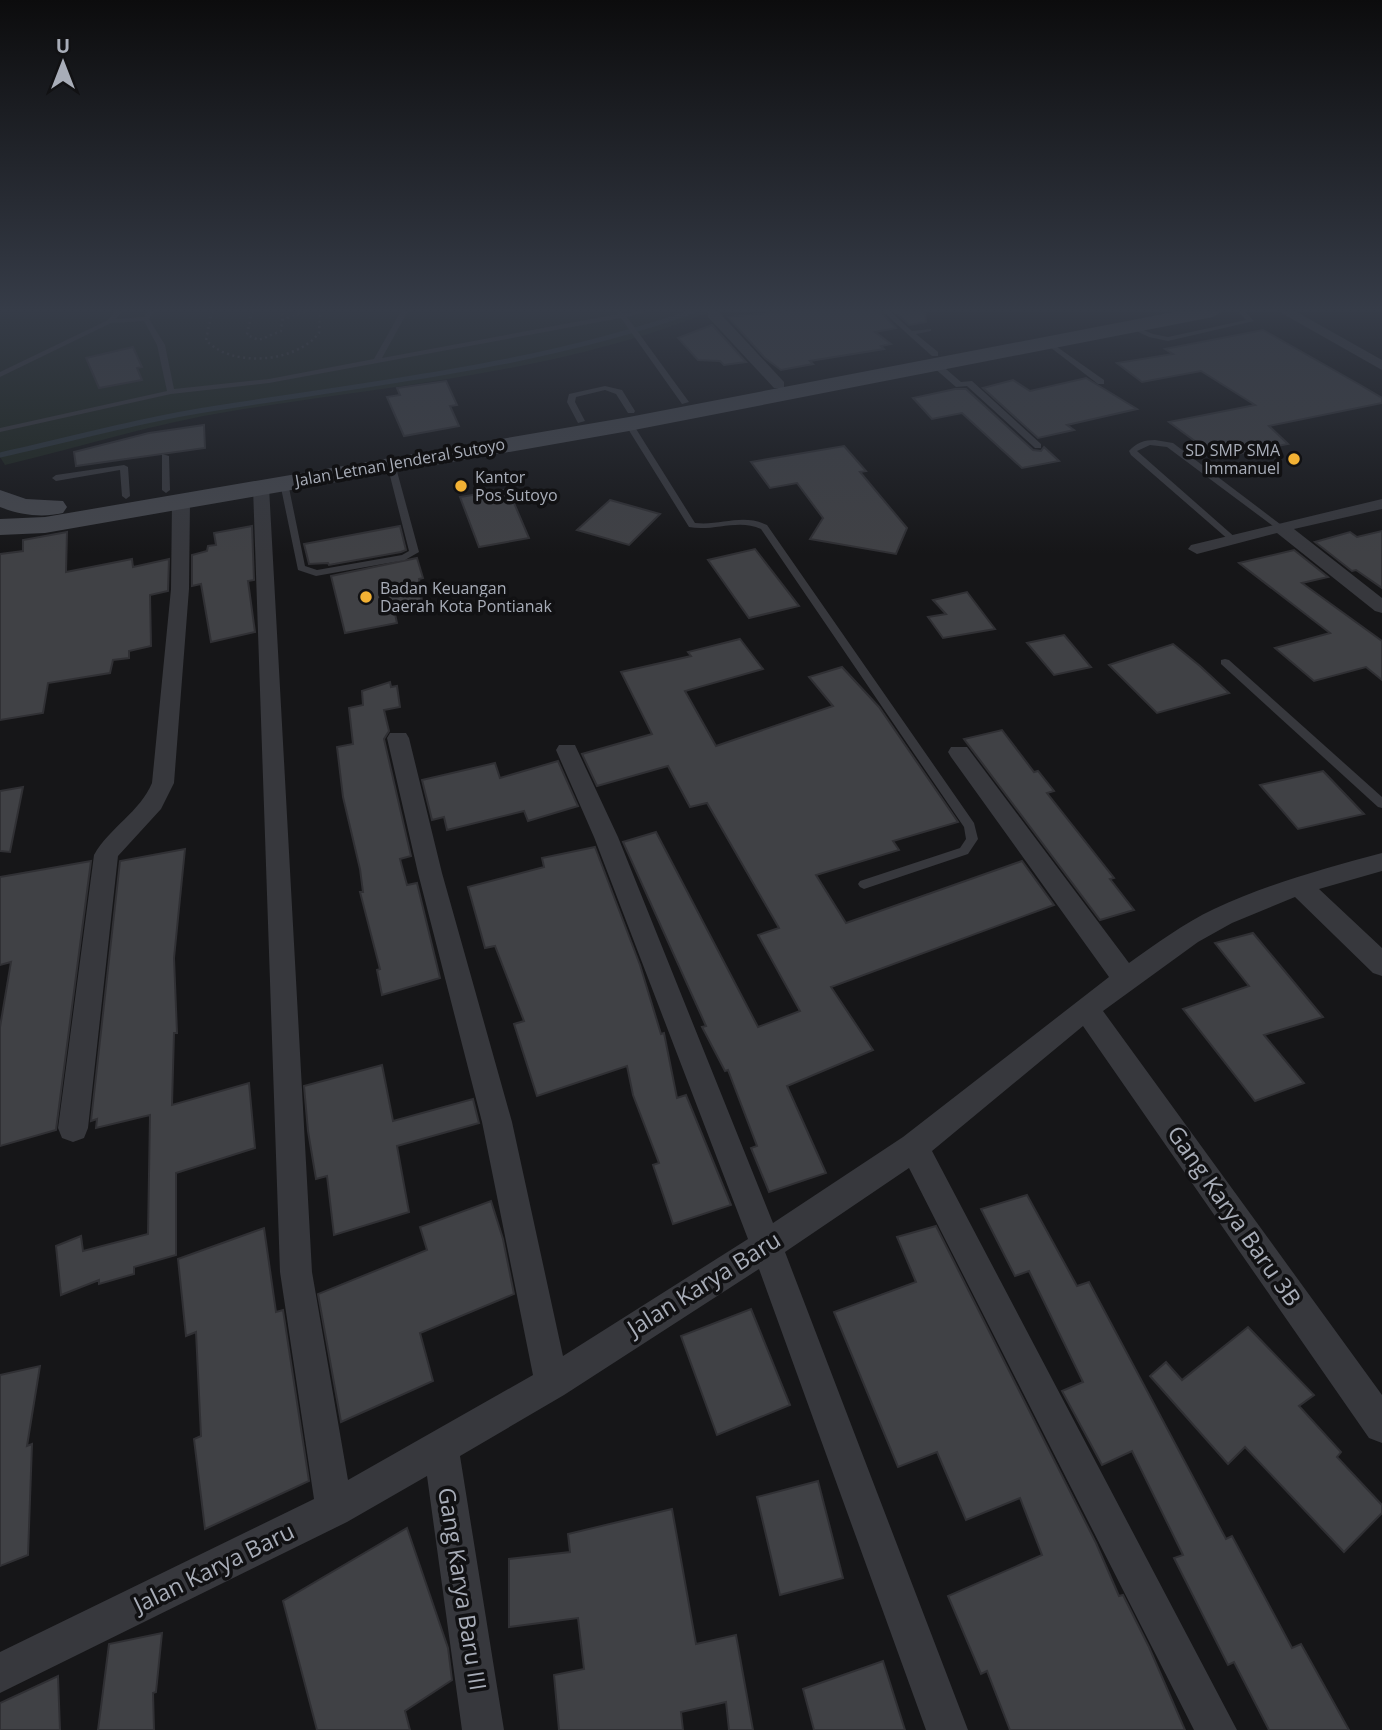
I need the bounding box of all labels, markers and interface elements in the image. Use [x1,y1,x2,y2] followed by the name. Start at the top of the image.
[28,28,98,98] north arrow
[56,33,70,59] text: U
[291,433,507,492] street label: Jalan Letnan Jenderal Sutoyo
[1185,439,1281,479] place label: SD SMP SMA Immanuel
[1286,451,1302,467] marker: SD SMP SMA Immanuel
[475,466,558,506] place label: Kantor Pos Sutoyo
[453,478,469,494] marker: Kantor Pos Sutoyo
[380,577,552,617] place label: Badan Keuangan Daerah Kota Pontianak
[358,589,374,605] marker: Badan Keuangan Daerah Kota Pontianak
[1160,1119,1309,1312] street label: Gang Karya Baru 3B
[619,1223,786,1344] street label: Jalan Karya Baru
[431,1485,495,1693] street label: Gang Karya Baru III
[126,1514,299,1621] street label: Jalan Karya Baru

